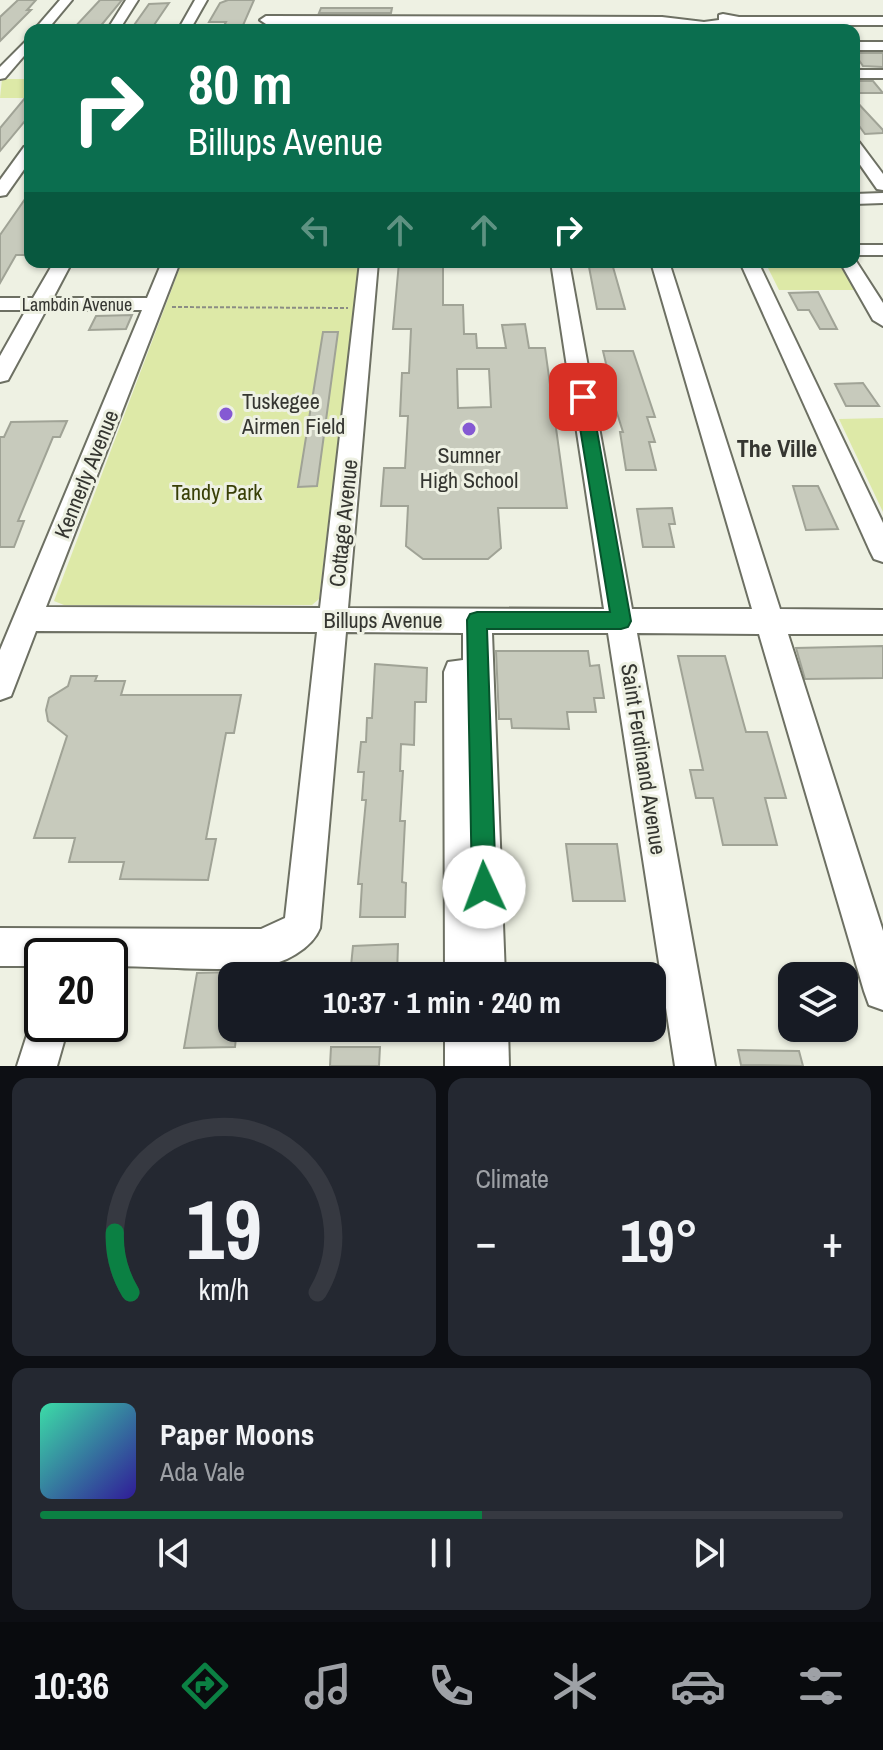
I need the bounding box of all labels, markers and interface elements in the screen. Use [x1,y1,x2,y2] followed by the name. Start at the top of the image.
[188,46,293,121] text: 80 m
[56,56,160,160] icon: right
[188,118,383,166] text: Billups Avenue
[294,208,338,252] icon: left
[378,208,422,252] icon: ahead
[462,208,506,252] icon: ahead
[546,208,590,252] icon: right
[22,292,132,317] street label: Lambdin Avenue
[549,363,617,431] pin
[561,375,605,419] icon: arrive
[241,386,345,441] place label: Tuskegee Airmen Field
[47,405,125,543] street label: Kennerly Avenue
[217,405,235,423] marker: Tuskegee Airmen Field
[460,420,478,438] marker: Sumner High School
[737,432,817,464] district label: The Ville
[420,440,518,495] place label: Sumner High School
[321,458,365,588] street label: Cottage Avenue
[172,477,263,507] park label: Tandy Park
[323,605,443,635] street label: Billups Avenue
[614,661,674,857] street label: Saint Ferdinand Avenue
[442,845,526,929] position arrow
[24,938,128,1042] speed limit sign: 20
[778,962,858,1042] map controls
[778,962,858,1042] button: layers
[323,982,561,1022] text: 10:37 · 1 min · 240 m
[476,1161,549,1196] text: Climate
[186,1173,262,1285] text: 19
[620,1200,699,1281] text: 19°
[476,1211,497,1271] text: −
[822,1211,843,1271] text: +
[198,1270,249,1309] text: km/h
[160,1414,314,1454] text: Paper Moons
[160,1454,245,1489] text: Ada Vale
[152,1531,196,1575] icon: previous
[419,1531,463,1575] icon: pause
[687,1531,731,1575] icon: next
[177,1658,233,1714] icon: directions
[300,1658,356,1714] icon: music
[423,1658,479,1714] icon: phone
[547,1658,603,1714] icon: climate
[670,1658,726,1714] icon: car
[793,1658,849,1714] icon: filters
[34,1662,109,1710] text: 10:36

